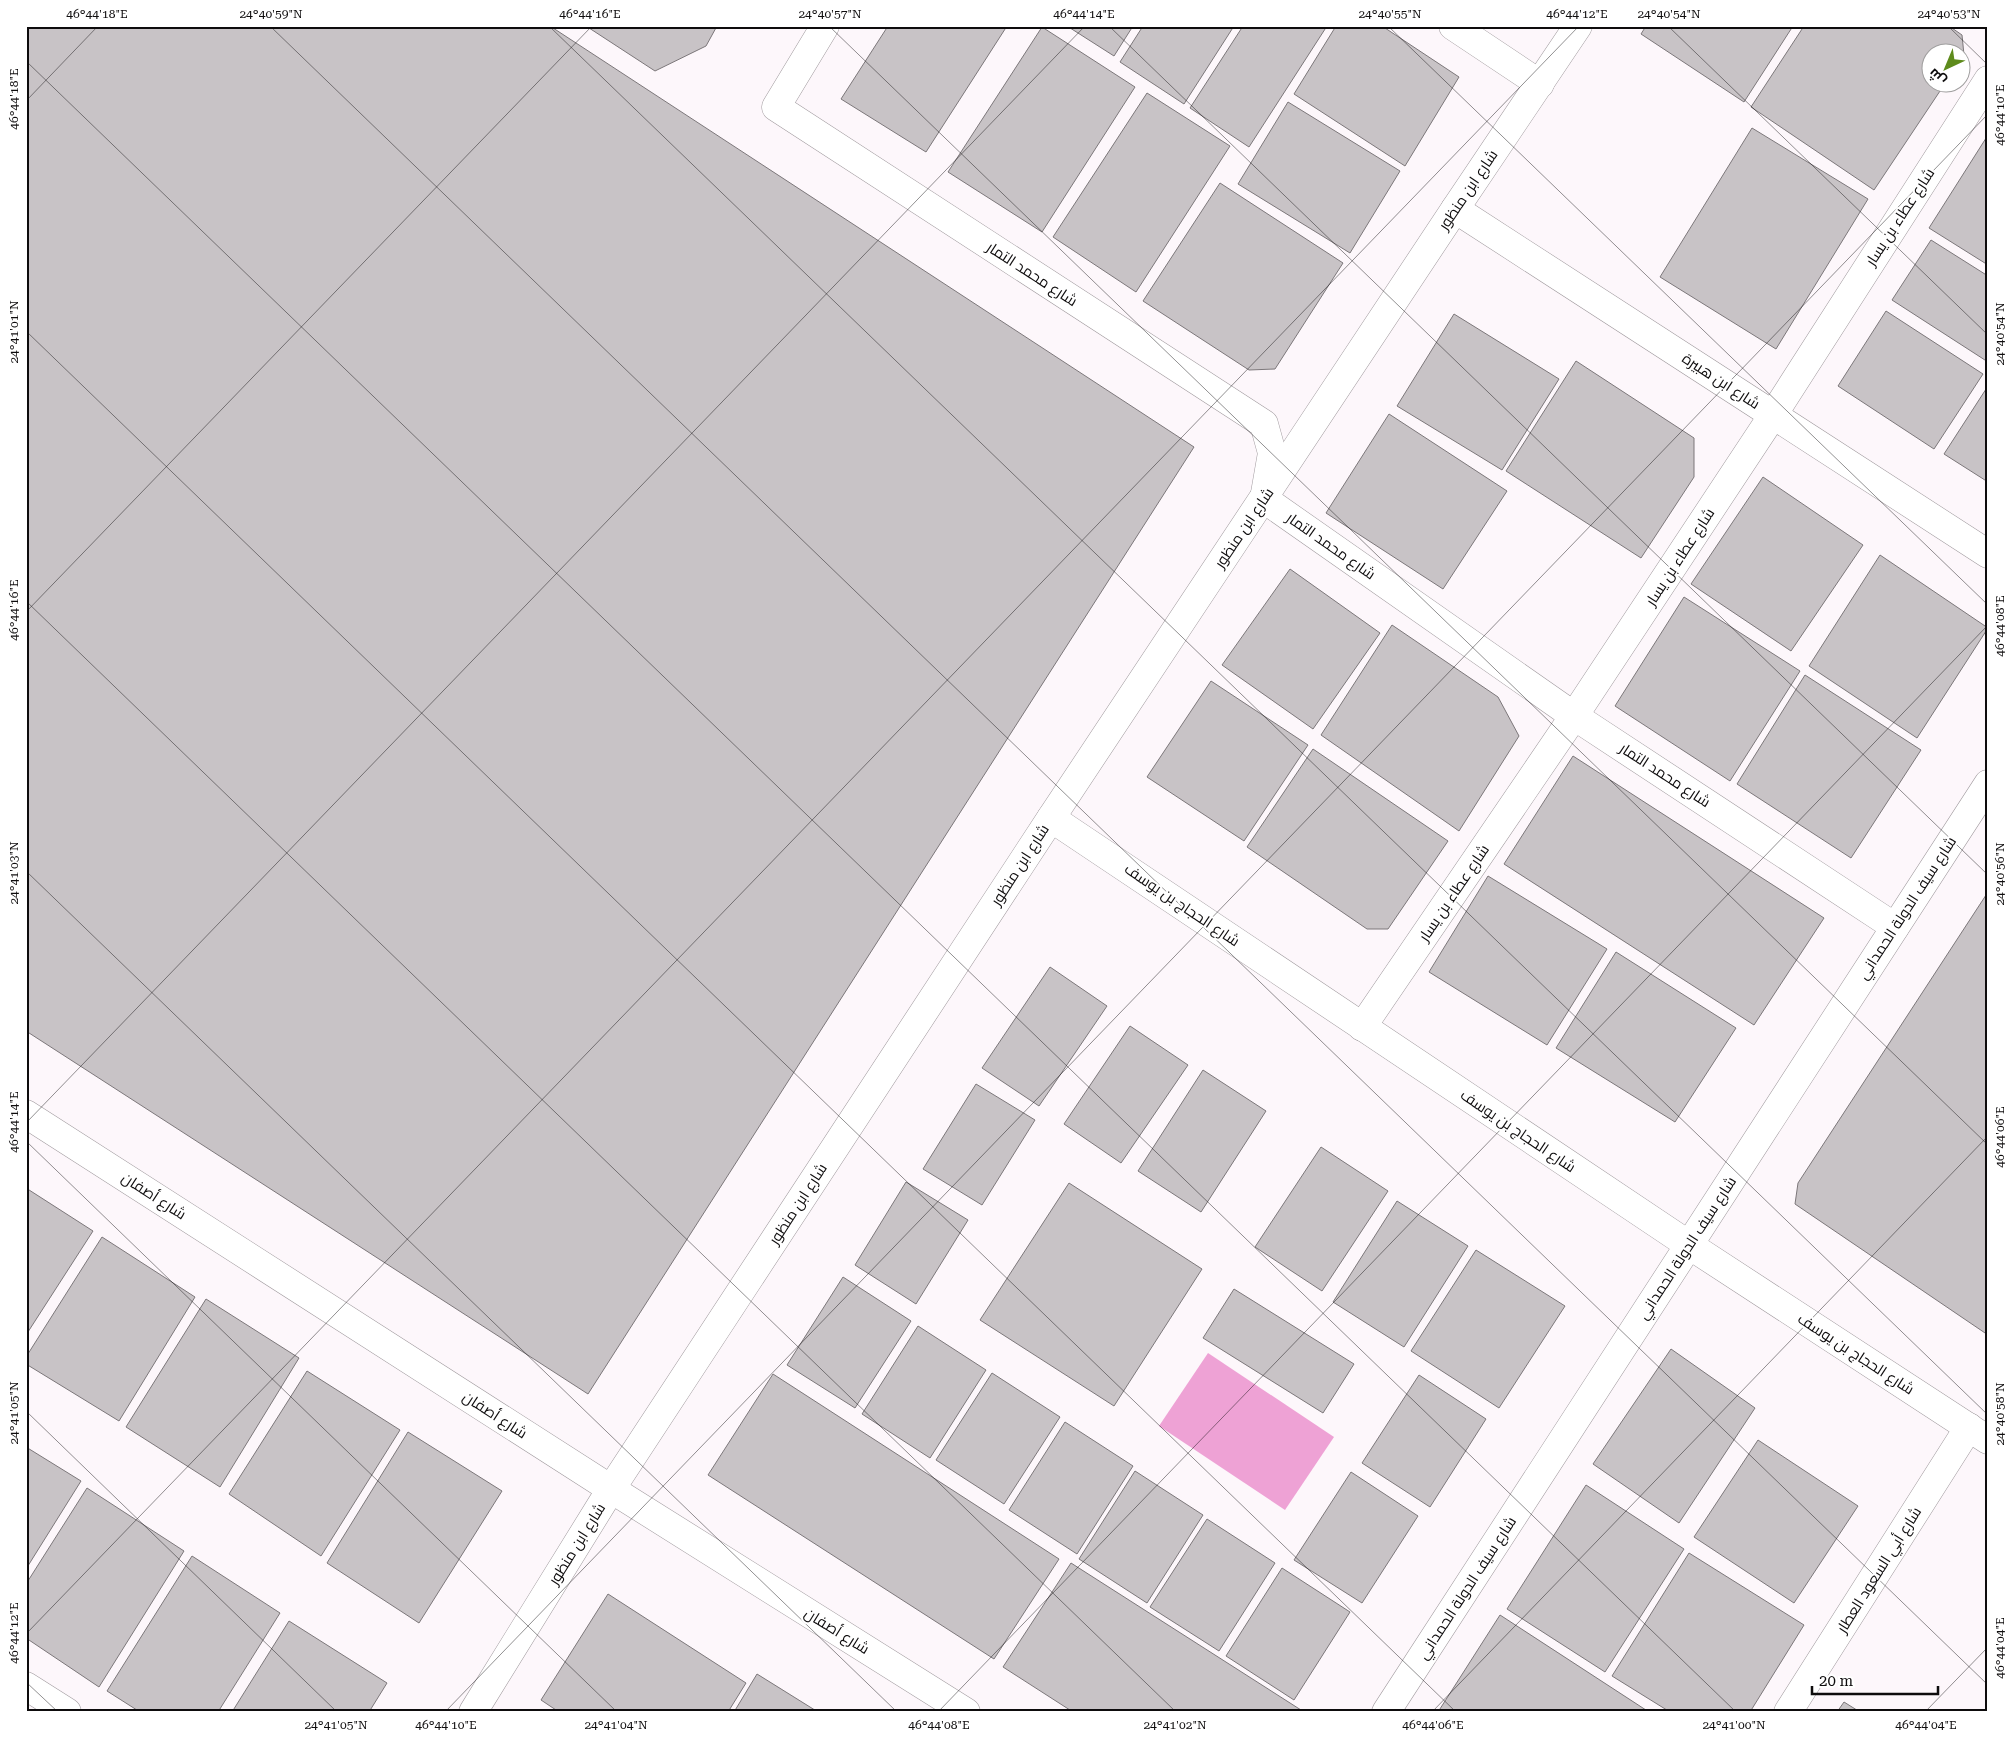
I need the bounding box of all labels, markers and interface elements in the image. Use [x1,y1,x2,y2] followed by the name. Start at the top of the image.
[66,7,128,21] text: 46°44'18"E
[239,7,303,21] text: 24°40'59"N
[559,7,621,21] text: 46°44'16"E
[798,7,862,21] text: 24°40'57"N
[1053,7,1115,21] text: 46°44'14"E
[1358,7,1422,21] text: 24°40'55"N
[1546,7,1608,21] text: 46°44'12"E
[1637,7,1701,21] text: 24°40'54"N
[1917,7,1981,21] text: 24°40'53"N
[1922,42,1972,92] north arrow
[1925,65,1950,89] text: ش
[7,68,21,130] text: 46°44'18"E
[1993,84,2007,146] text: 46°44'10"E
[1434,146,1503,236] street label: شارع ابن منظور
[1861,165,1940,271] street label: شارع عطاء بن يسار
[981,237,1081,312] street label: شارع محمد التمار
[7,300,21,364] text: 24°41'01"N
[1993,302,2007,366] text: 24°40'54"N
[1678,349,1763,415] street label: شارع ابن هبيرة
[1210,484,1279,574] street label: شارع ابن منظور
[1641,505,1720,611] street label: شارع عطاء بن يسار
[1281,508,1379,585] street label: شارع محمد التمار
[7,579,21,641] text: 46°44'16"E
[1993,595,2007,657] text: 46°44'08"E
[1614,738,1714,813] street label: شارع محمد التمار
[987,821,1055,911] street label: شارع ابن منظور
[1854,833,1963,985] street label: شارع سيف الدولة الحمداني
[7,841,21,905] text: 24°41'03"N
[1414,841,1495,947] street label: شارع عطاء بن يسار
[1993,842,2007,906] text: 24°40'56"N
[1120,860,1243,952] street label: شارع الحجاج بن يوسف
[1456,1086,1579,1178] street label: شارع الحجاج بن يوسف
[7,1091,21,1153] text: 46°44'14"E
[1993,1106,2007,1168] text: 46°44'06"E
[765,1160,833,1250] street label: شارع ابن منظور
[117,1168,190,1225] street label: شارع أصفان
[1634,1173,1743,1325] street label: شارع سيف الدولة الحمداني
[1793,1310,1918,1400] street label: شارع الحجاج بن يوسف
[7,1381,21,1445] text: 24°41'05"N
[1993,1382,2007,1446] text: 24°40'58"N
[458,1387,531,1444] street label: شارع أصفان
[544,1500,611,1590] street label: شارع ابن منظور
[1831,1503,1928,1639] street label: شارع أبي السعود العطار
[1414,1513,1523,1665] street label: شارع سيف الدولة الحمداني
[7,1602,21,1664] text: 46°44'12"E
[800,1603,873,1660] street label: شارع أصفان
[1993,1617,2007,1679] text: 46°44'04"E
[1812,1663,1938,1695] scale bar
[1819,1672,1854,1690] text: 20 m
[304,1718,368,1732] text: 24°41'05"N
[415,1718,477,1732] text: 46°44'10"E
[584,1718,648,1732] text: 24°41'04"N
[908,1718,970,1732] text: 46°44'08"E
[1143,1718,1207,1732] text: 24°41'02"N
[1402,1718,1464,1732] text: 46°44'06"E
[1702,1718,1766,1732] text: 24°41'00"N
[1895,1718,1957,1732] text: 46°44'04"E

